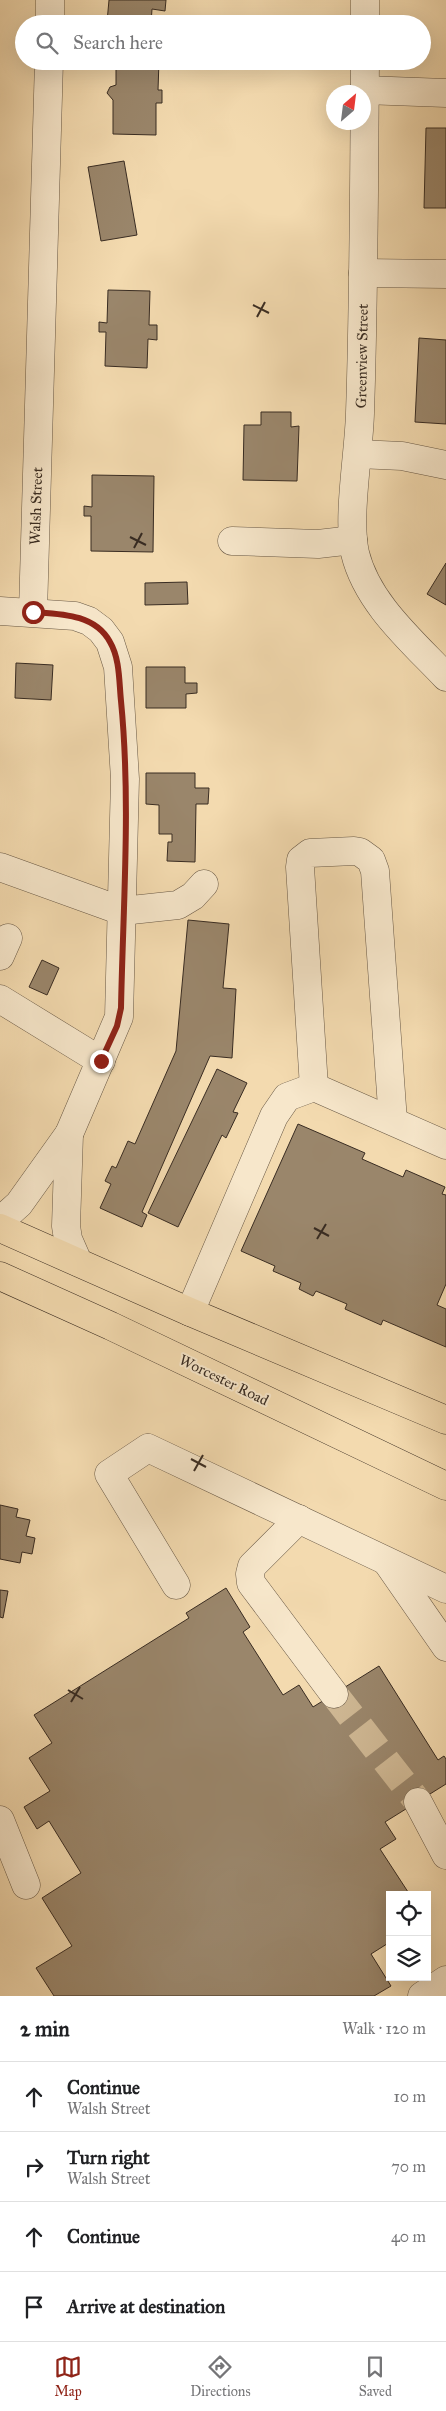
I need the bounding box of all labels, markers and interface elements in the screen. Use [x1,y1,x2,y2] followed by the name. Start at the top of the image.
[15,15,431,70] search box
[33,29,61,57] icon: search
[73,31,163,54] text: Search here
[326,85,371,130] north arrow
[352,303,372,409] street label: Greenview Street
[26,466,46,545] street label: Walsh Street
[22,601,45,624] route start
[90,1050,113,1073] route end
[176,1351,272,1410] street label: Worcester Road
[386,1891,431,1981] map controls
[386,1891,431,1936] button: locate
[386,1936,431,1981] button: layers
[20,2016,70,2042] text: 2 min
[342,2019,426,2038] text: Walk · 120 m
[67,2076,140,2099] text: Continue
[20,2083,48,2111] icon: ahead
[394,2087,426,2106] text: 10 m
[67,2099,150,2118] text: Walsh Street
[67,2146,150,2169] text: Turn right
[20,2153,48,2181] icon: right
[391,2157,426,2176] text: 70 m
[67,2169,150,2188] text: Walsh Street
[20,2223,48,2251] icon: ahead
[67,2225,140,2248] text: Continue
[391,2227,426,2246] text: 40 m
[20,2293,48,2321] icon: arrive
[67,2295,225,2318] text: Arrive at destination
[54,2353,82,2400] tab: Map
[190,2353,251,2400] tab: Directions
[359,2353,392,2400] tab: Saved

